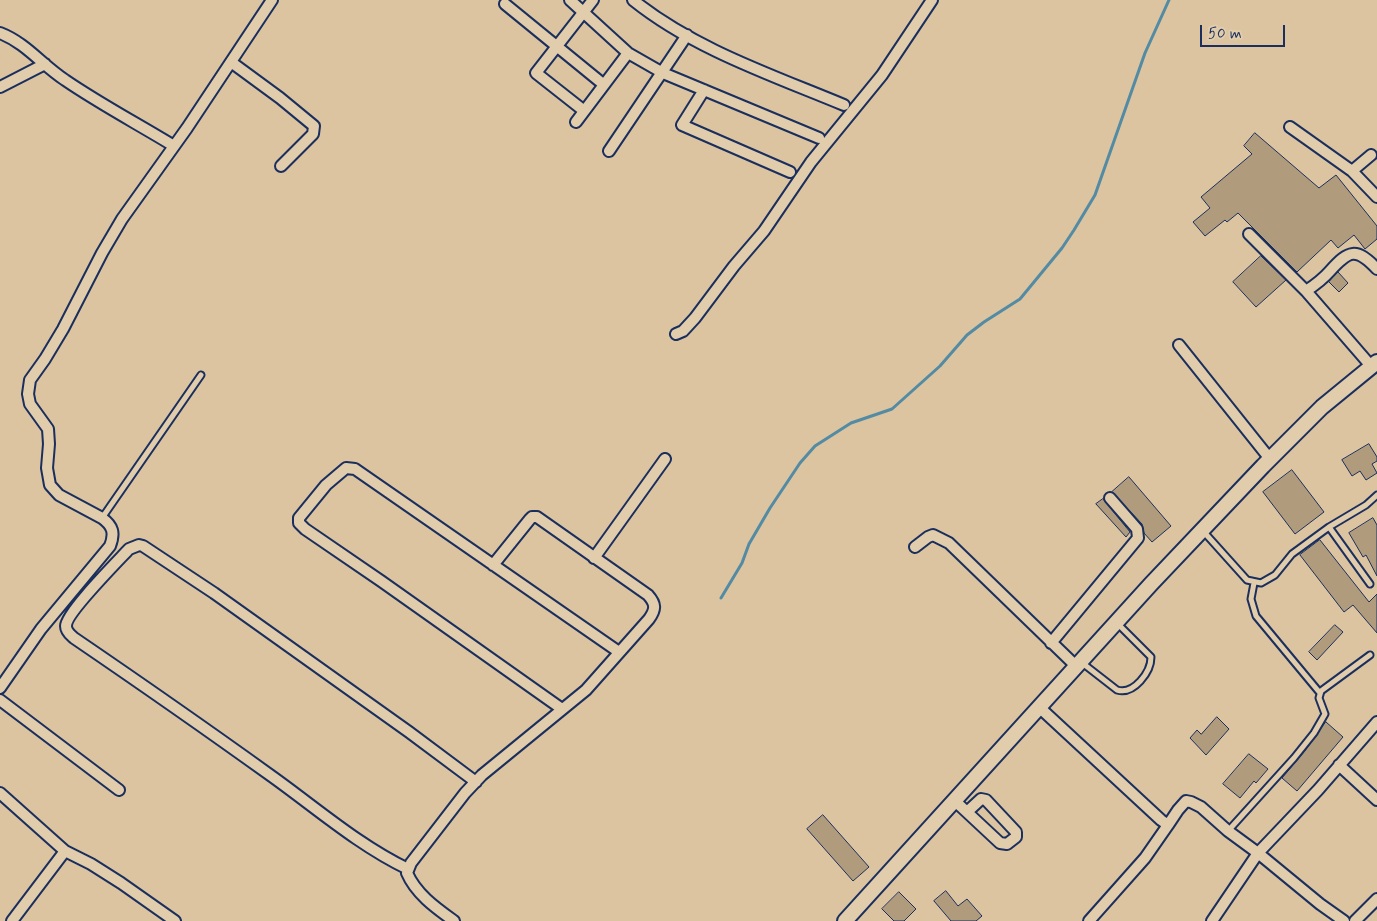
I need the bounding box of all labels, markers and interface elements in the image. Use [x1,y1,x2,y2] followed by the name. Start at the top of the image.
[1202,15,1287,47] scale bar
[1208,24,1242,44] text: 50 m

